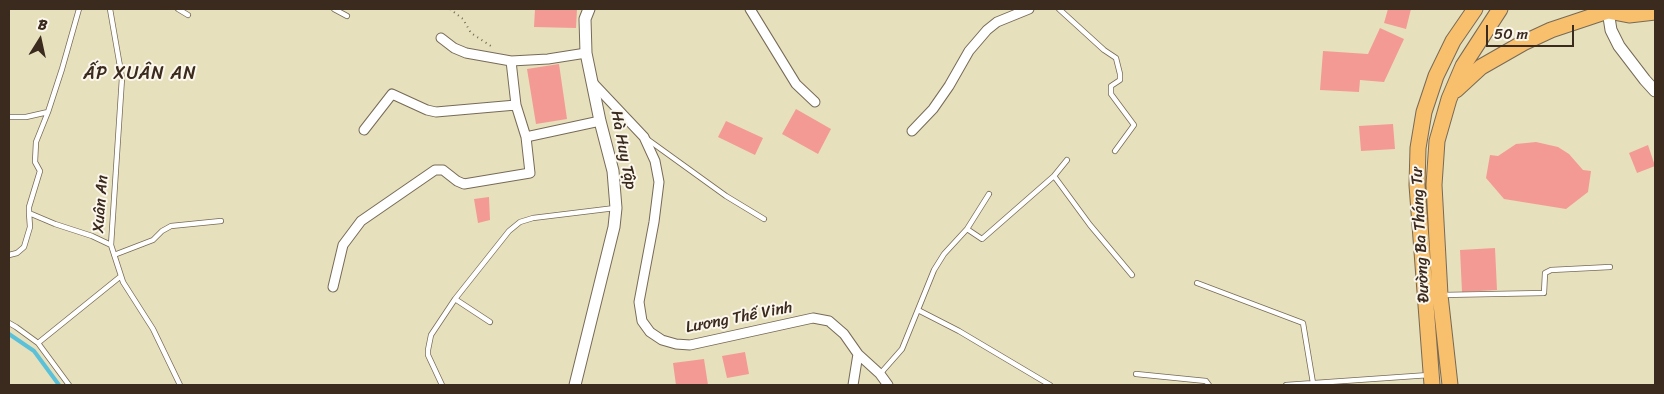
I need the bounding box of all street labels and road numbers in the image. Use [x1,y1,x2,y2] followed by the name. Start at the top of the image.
[606,109,640,191] street label: Hà Huy Tập
[1408,167,1434,303] street label: Đường Ba Tháng Tư
[89,175,113,233] street label: Xuân An
[684,298,794,338] street label: Lương Thế Vinh

